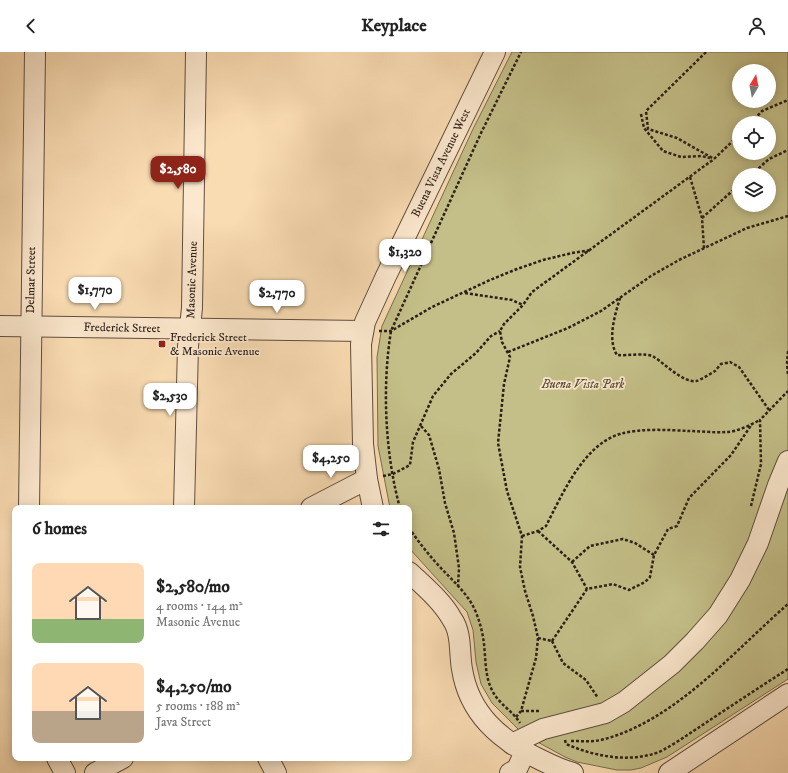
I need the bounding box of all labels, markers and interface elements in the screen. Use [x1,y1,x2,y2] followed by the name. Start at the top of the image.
[20,15,42,37] icon: back
[361,15,427,37] text: Keyplace
[746,15,768,37] icon: person
[732,64,776,108] north arrow
[732,64,776,212] map controls
[408,106,474,220] street label: Buena Vista Avenue West
[732,116,776,160] button: locate
[145,156,211,190] pin: $2,580
[160,161,196,177] text: $2,580
[732,168,776,212] button: layers
[372,239,438,273] pin: $1,320
[183,241,201,319] street label: Masonic Avenue
[388,244,422,260] text: $1,320
[23,246,39,314] street label: Delmar Street
[62,277,128,311] pin: $1,770
[244,280,310,314] pin: $2,770
[77,282,113,298] text: $1,770
[259,285,296,301] text: $2,770
[83,320,161,336] street label: Frederick Street
[170,330,259,359] place label: Frederick Street & Masonic Avenue
[157,339,167,349] marker: Frederick Street & Masonic Avenue
[541,377,624,392] park label: Buena Vista Park
[137,383,203,417] pin: $2,530
[152,388,188,404] text: $2,530
[298,445,364,479] pin: $4,250
[312,450,350,466] text: $4,250
[32,518,87,540] text: 6 homes
[370,518,392,540] icon: filters
[156,576,230,598] text: $2,580/mo
[64,579,112,627] icon: home
[156,598,243,614] text: 4 rooms · 144 m²
[156,614,240,630] text: Masonic Avenue
[156,676,232,698] text: $4,250/mo
[64,679,112,727] icon: home
[156,698,240,714] text: 5 rooms · 188 m²
[156,714,211,730] text: Java Street

